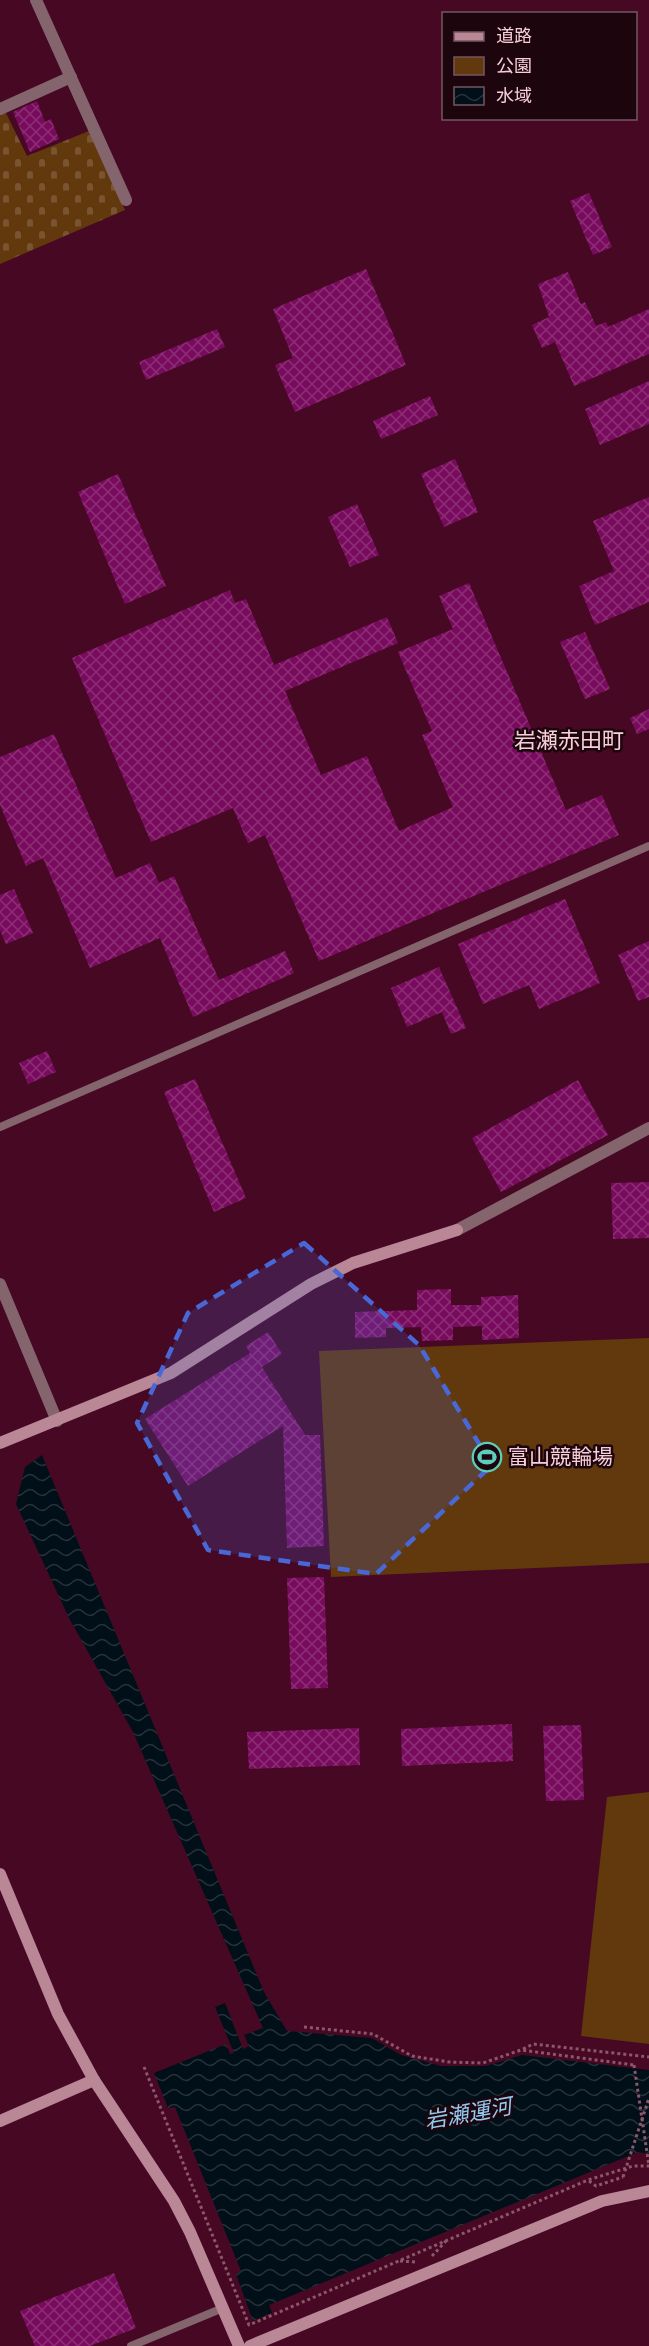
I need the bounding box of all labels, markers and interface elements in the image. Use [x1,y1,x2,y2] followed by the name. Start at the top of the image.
[442,12,637,120] legend
[496,25,532,47] text: 道路
[496,55,532,77] text: 公園
[496,85,532,107] text: 水域
[514,727,624,754] district label: 岩瀬赤田町
[471,1441,503,1473] sports icon: 富山競輪場
[508,1444,613,1469] place label: 富山競輪場
[422,2092,518,2134] water label: 岩瀬運河

